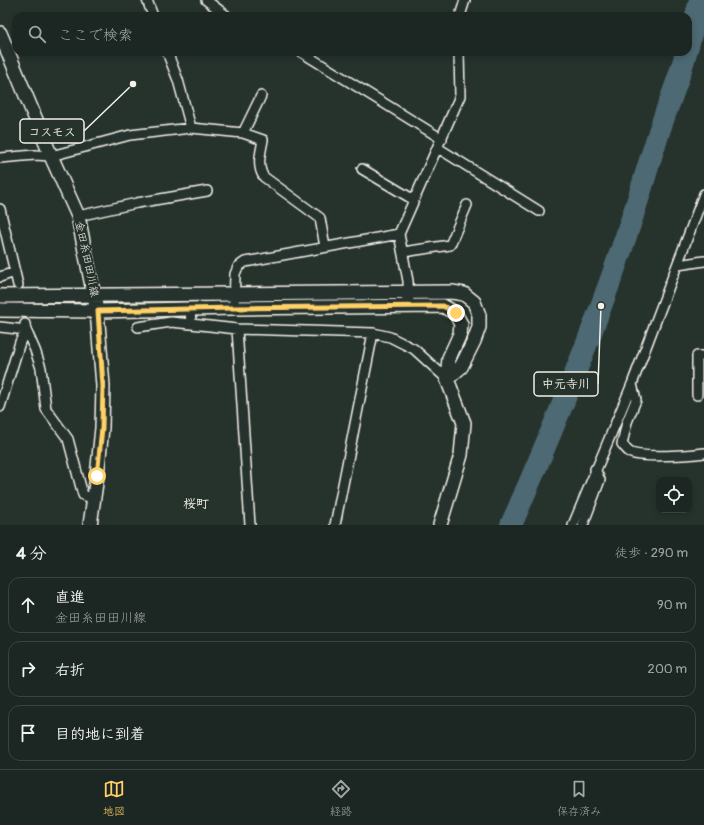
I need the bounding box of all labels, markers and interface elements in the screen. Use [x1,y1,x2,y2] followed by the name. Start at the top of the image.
[12,12,692,56] search box
[26,23,48,45] icon: search
[58,26,133,45] text: ここで検索
[20,119,84,143] callout: コスモス
[28,125,76,140] text: コスモス
[73,220,101,298] street label: 金田糸田田川線
[447,304,465,322] route end
[534,372,598,396] callout: 中元寺川
[542,377,590,392] text: 中元寺川
[88,467,106,485] route start
[656,477,692,513] map controls
[656,477,692,513] button: locate
[183,496,209,512] district label: 桜町
[16,543,47,564] text: 4 分
[615,545,688,561] text: 徒歩 · 290 m
[55,588,85,607] text: 直進
[17,594,39,616] icon: ahead
[657,597,687,613] text: 90 m
[55,610,146,626] text: 金田糸田田川線
[17,658,39,680] icon: right
[55,661,85,680] text: 右折
[648,661,687,677] text: 200 m
[17,722,39,744] icon: arrive
[55,725,145,744] text: 目的地に到着
[103,778,125,818] tab: 地図
[330,778,352,818] tab: 経路
[557,778,601,818] tab: 保存済み

